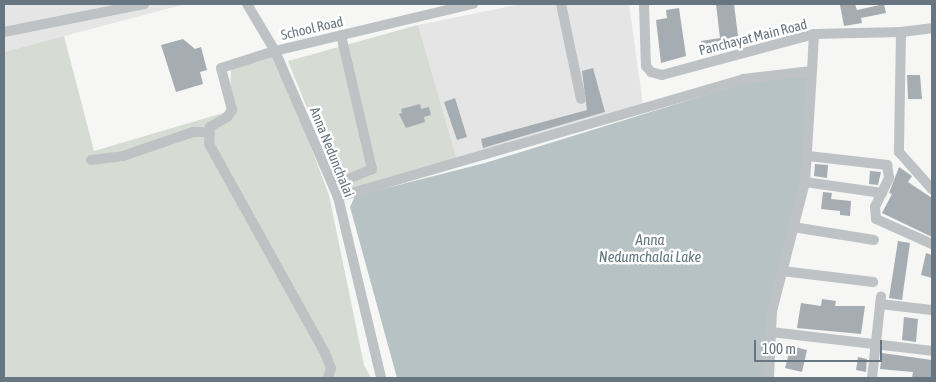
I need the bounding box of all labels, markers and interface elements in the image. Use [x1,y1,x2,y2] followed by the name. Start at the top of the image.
[279,13,345,43] street label: School Road
[697,15,809,59] street label: Panchayat Main Road
[306,105,358,199] street label: Anna Nedunchalai
[599,230,701,265] water label: Anna Nedumchalai Lake
[756,330,884,362] scale bar
[762,340,796,357] text: 100 m

